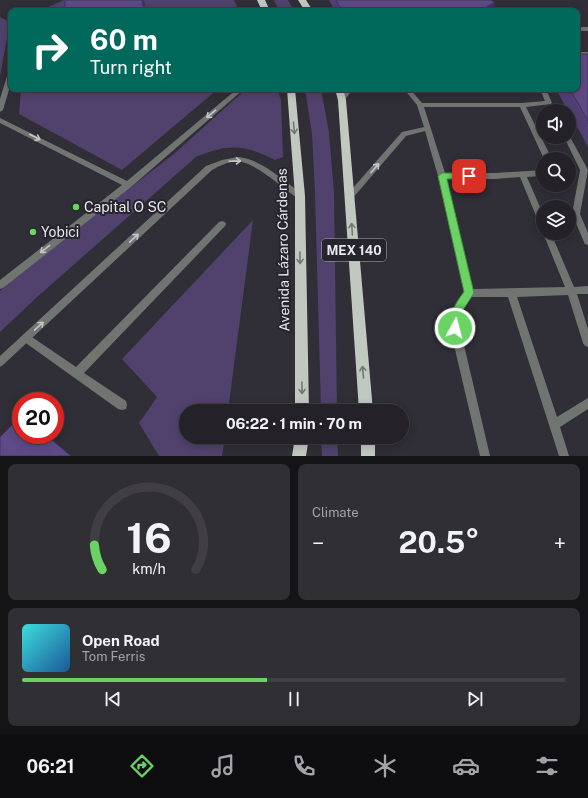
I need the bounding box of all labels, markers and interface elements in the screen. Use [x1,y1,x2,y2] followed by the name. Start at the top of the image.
[90,23,158,56] text: 60 m
[24,24,76,76] icon: right
[90,57,172,78] text: Turn right
[536,104,576,240] map controls
[536,104,576,144] button: sound
[206,110,217,119] one-way arrow
[291,121,298,134] one-way arrow
[28,134,40,142] one-way arrow
[536,152,576,192] button: search
[228,157,241,164] one-way arrow
[452,159,486,193] pin
[370,162,379,173] one-way arrow
[458,165,480,187] icon: arrive
[274,168,292,332] street label: Avenida Lázaro Cárdenas
[84,199,166,215] place label: Capital O SC
[536,200,576,240] button: layers
[71,202,81,212] marker: Capital O SC
[348,223,355,236] one-way arrow
[41,224,79,240] place label: Yobici
[28,227,38,237] marker: Yobici
[129,233,139,242] one-way arrow
[322,239,386,261] road number: MEX 140
[40,245,51,253] one-way arrow
[297,251,304,264] one-way arrow
[434,307,476,349] position arrow
[34,321,44,331] one-way arrow
[360,366,367,379] one-way arrow
[298,381,306,394] one-way arrow
[12,392,64,444] speed limit sign: 20
[226,415,362,432] text: 06:22 · 1 min · 70 m
[312,505,359,520] text: Climate
[126,513,172,562] text: 16
[399,524,479,560] text: 20.5°
[312,530,324,556] text: −
[554,530,566,556] text: +
[132,560,166,577] text: km/h
[82,632,160,649] text: Open Road
[82,649,145,664] text: Tom Ferris
[102,688,124,710] icon: previous
[283,688,305,710] icon: pause
[464,688,486,710] icon: next
[128,752,156,780] icon: directions
[209,752,237,780] icon: music
[290,752,318,780] icon: phone
[371,752,399,780] icon: climate
[452,752,480,780] icon: car
[533,752,561,780] icon: filters
[27,756,74,777] text: 06:21

